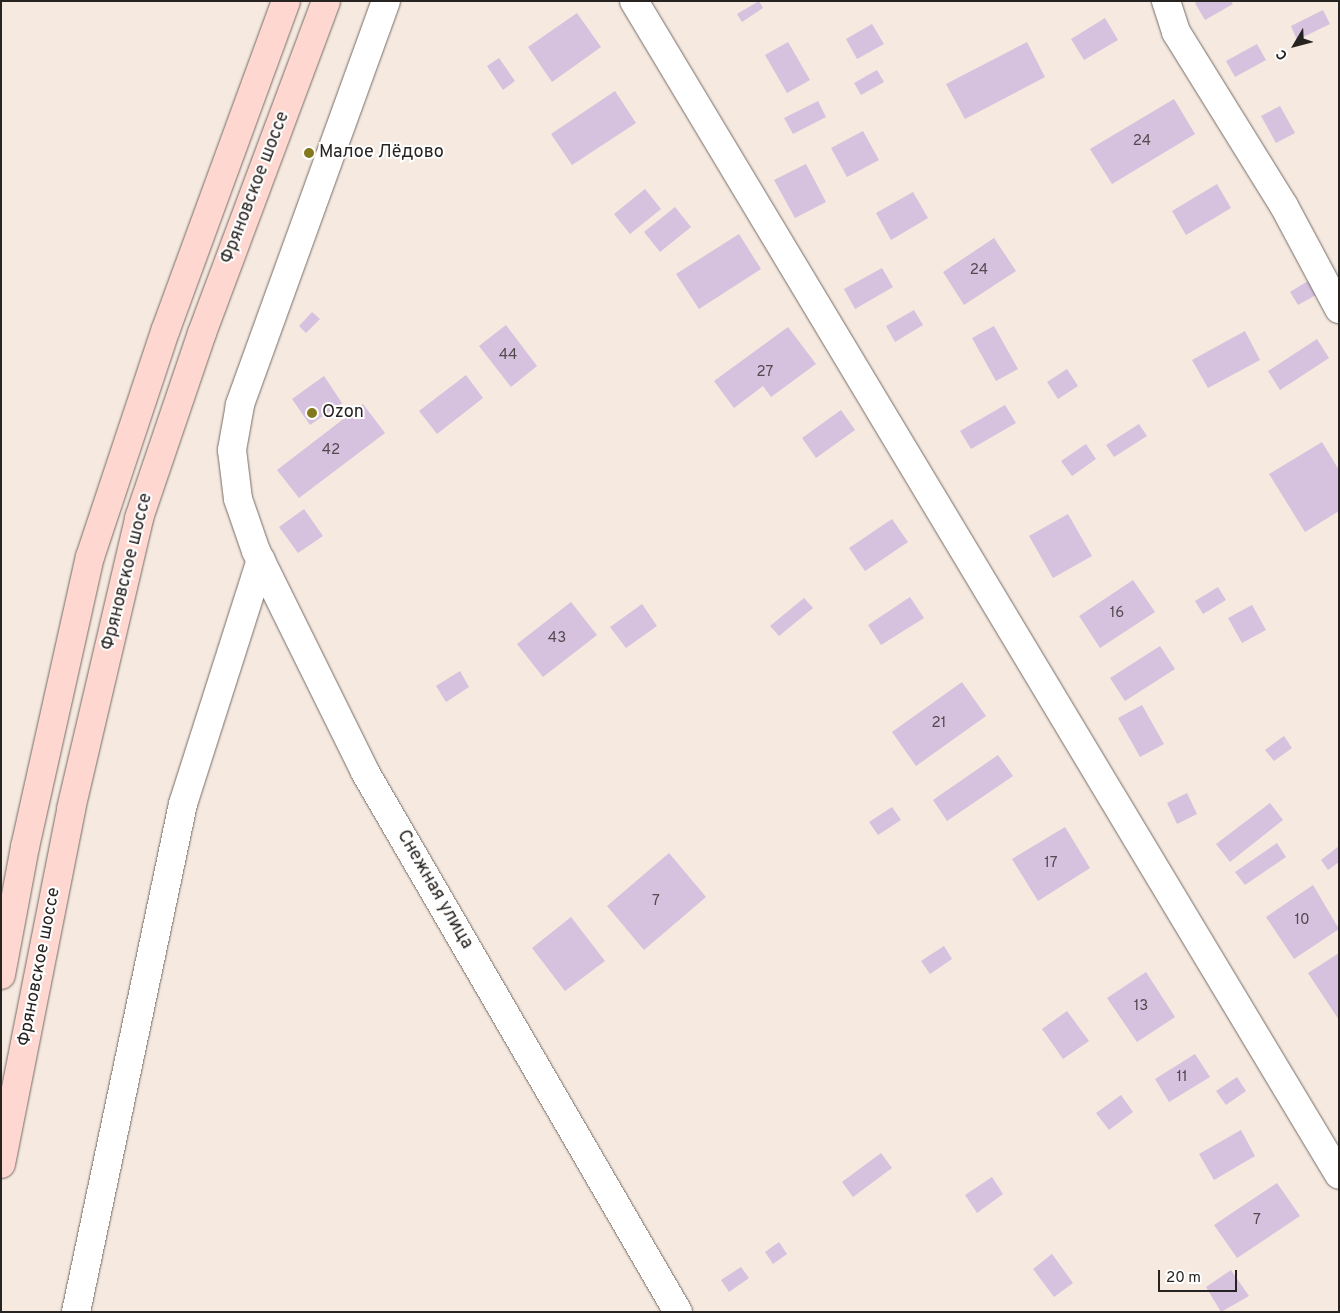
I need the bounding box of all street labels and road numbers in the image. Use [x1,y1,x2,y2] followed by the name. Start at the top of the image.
[217,109,295,267] street label: Фряновское шоссе
[98,491,158,653] street label: Фряновское шоссе
[391,827,477,953] street label: Снежная улица
[14,886,66,1048] street label: Фряновское шоссе

